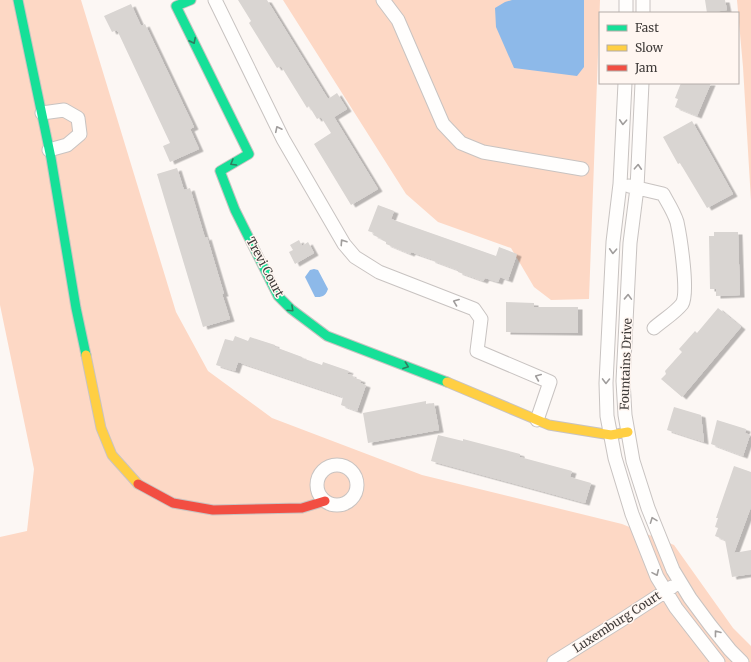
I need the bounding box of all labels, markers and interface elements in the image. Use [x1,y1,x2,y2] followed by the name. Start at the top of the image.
[599,12,739,84] legend
[635,20,659,35] text: Fast
[188,37,196,44] one-way arrow
[635,40,664,55] text: Slow
[634,60,658,75] text: Jam
[619,119,628,125] one-way arrow
[275,126,283,134] one-way arrow
[230,159,237,166] one-way arrow
[633,164,642,170] one-way arrow
[243,234,288,300] street label: Trevi Court
[340,239,348,246] one-way arrow
[608,248,617,254] one-way arrow
[624,294,633,300] one-way arrow
[452,299,459,307] one-way arrow
[286,304,294,312] one-way arrow
[616,318,635,410] street label: Fountains Drive
[403,361,410,369] one-way arrow
[535,374,543,382] one-way arrow
[602,378,610,384] one-way arrow
[650,517,658,524] one-way arrow
[651,569,659,577] one-way arrow
[570,587,664,656] street label: Luxemburg Court
[714,630,721,637] one-way arrow

